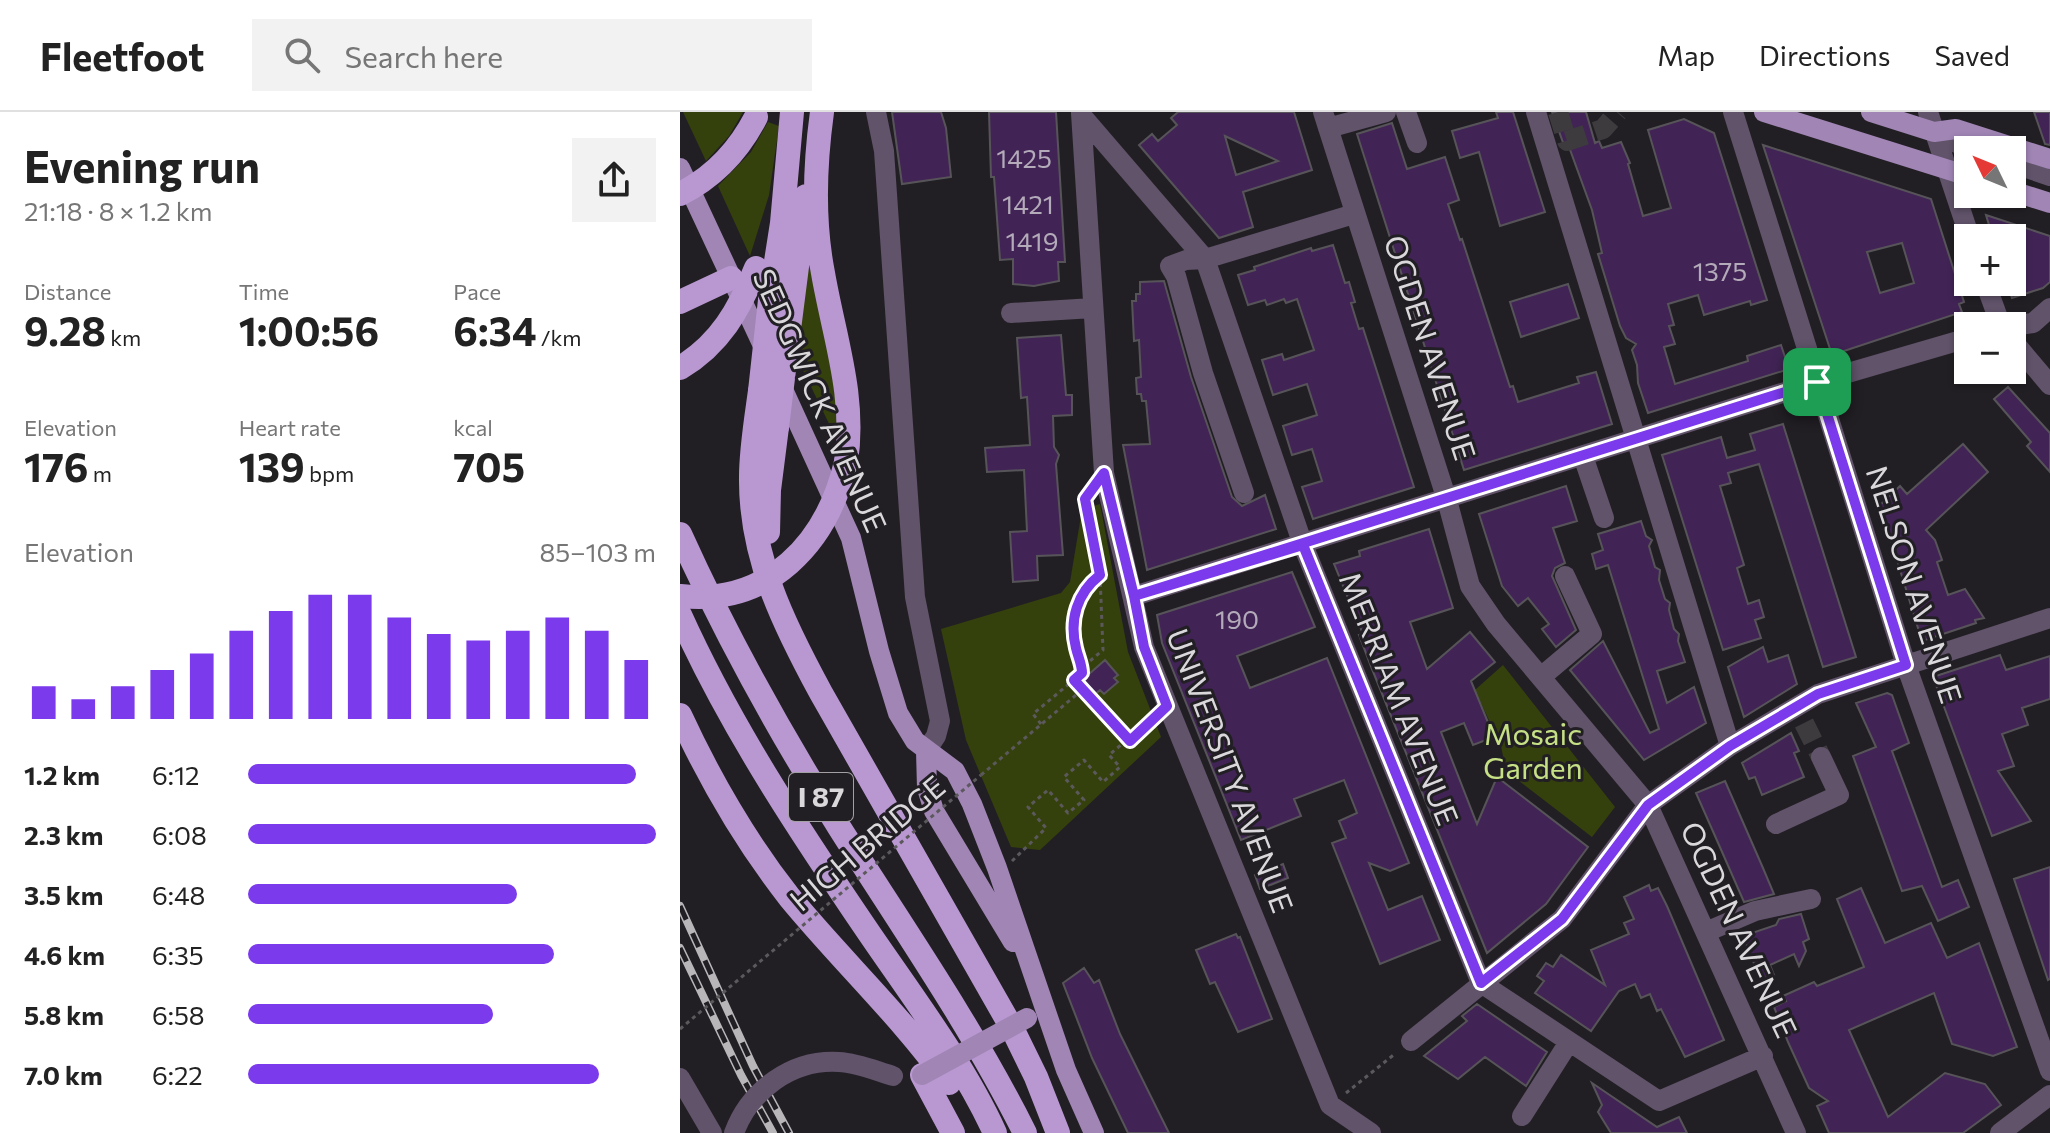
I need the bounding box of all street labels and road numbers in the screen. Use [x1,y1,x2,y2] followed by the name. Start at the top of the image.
[1378,230,1485,464] street label: OGDEN AVENUE
[747,263,896,537] street label: SEDGWICK AVENUE
[1860,461,1971,708] street label: NELSON AVENUE
[1333,566,1468,830] street label: MERRIAM AVENUE
[1160,623,1303,917] street label: UNIVERSITY AVENUE
[781,767,951,918] street label: HIGH BRIDGE
[789,773,853,821] road number: I 87
[1674,815,1806,1043] street label: OGDEN AVENUE

